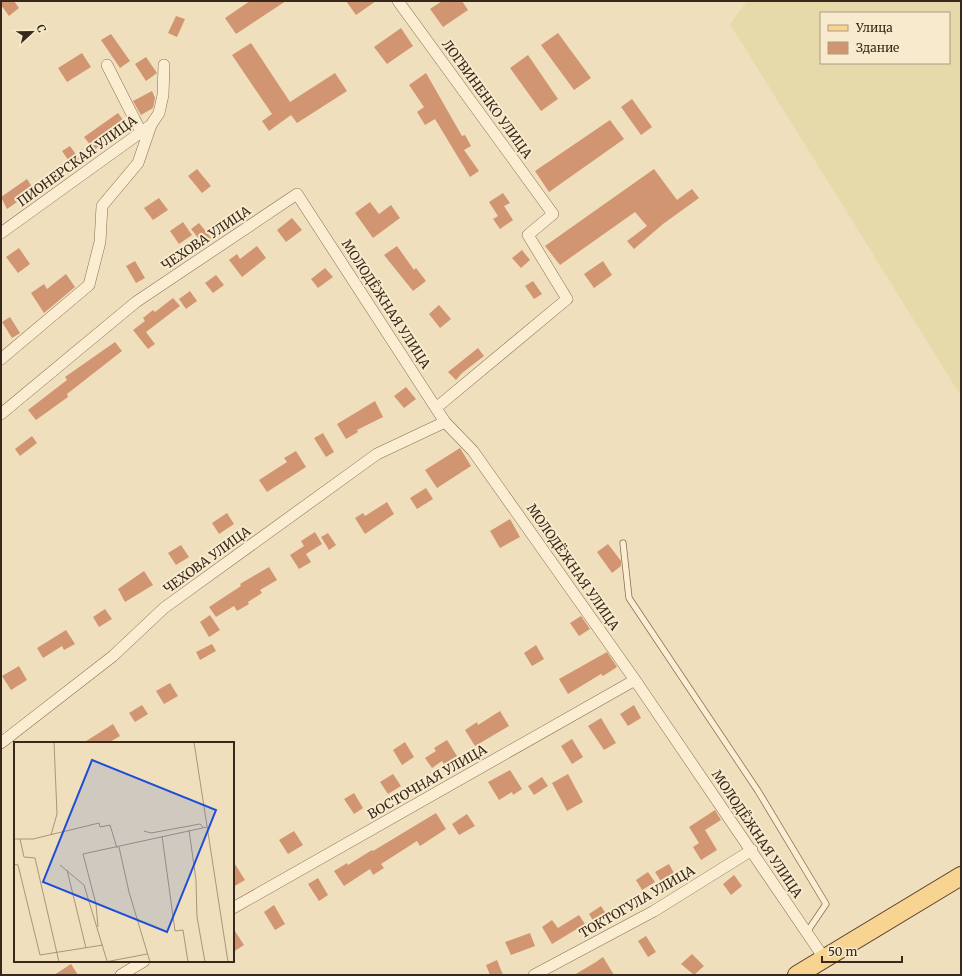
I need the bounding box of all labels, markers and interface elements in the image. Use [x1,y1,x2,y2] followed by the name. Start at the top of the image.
[12,12,52,52] north arrow
[820,12,950,64] legend
[855,20,893,35] text: Улица
[33,22,49,34] text: С
[438,36,536,162] street label: ЛОГВИНЕНКО УЛИЦА
[856,40,899,55] text: Здание
[14,111,141,210] street label: ПИОНЕРСКАЯ УЛИЦА
[158,202,254,274] street label: ЧЕХОВА УЛИЦА
[338,236,435,372] street label: МОЛОДЁЖНАЯ УЛИЦА
[523,500,624,634] street label: МОЛОДЁЖНАЯ УЛИЦА
[160,522,255,597] street label: ЧЕХОВА УЛИЦА
[364,741,490,823] street label: ВОСТОЧНАЯ УЛИЦА
[14,742,234,962] inset map
[708,767,807,902] street label: МОЛОДЁЖНАЯ УЛИЦА
[576,862,698,942] street label: ТОКТОГУЛА УЛИЦА
[822,938,902,964] scale bar
[828,944,857,959] text: 50 m

